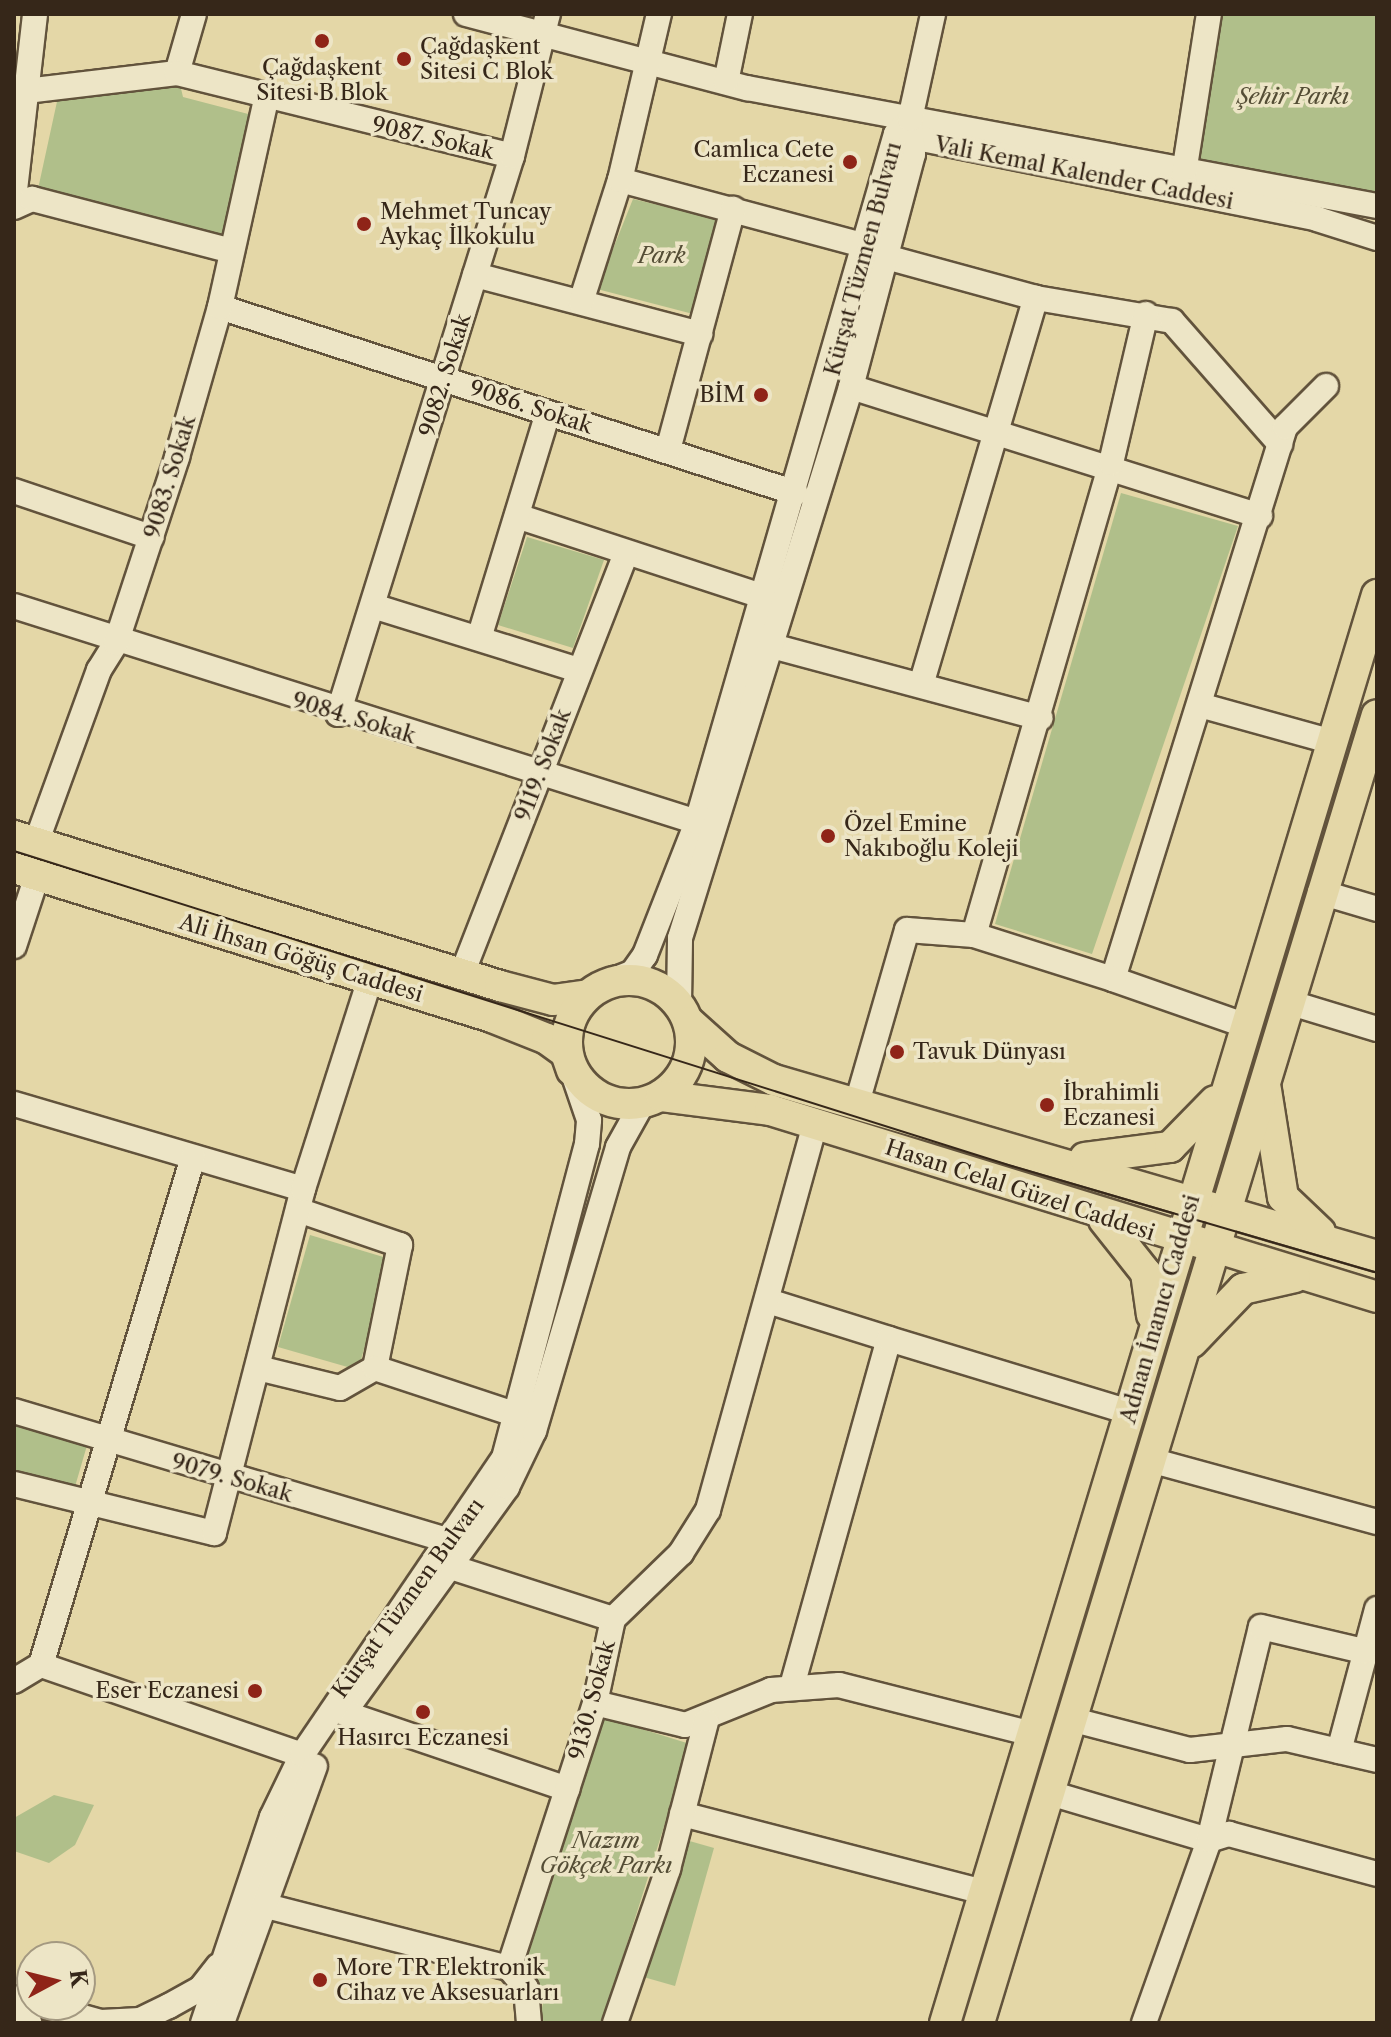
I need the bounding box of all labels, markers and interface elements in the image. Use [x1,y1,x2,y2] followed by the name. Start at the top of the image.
[313,32,331,50] marker: Çağdaşkent Sitesi B Blok
[420,33,553,84] place label: Çağdaşkent Sitesi C Blok
[395,50,413,68] marker: Çağdaşkent Sitesi C Blok
[256,54,388,106] place label: Çağdaşkent Sitesi B Blok
[1237,84,1349,110] park label: Şehir Parkı
[369,111,497,165] street label: 9087. Sokak
[932,131,1236,215] street label: Vali Kemal Kalender Caddesi
[693,136,834,188] place label: Camlıca Cete Eczanesi
[819,139,907,379] street label: Kürşat Tüzmen Bulvarı
[841,153,859,171] marker: Camlıca Cete Eczanesi
[380,198,552,250] place label: Mehmet Tuncay Aykaç İlkokulu
[355,215,373,233] marker: Mehmet Tuncay Aykaç İlkokulu
[638,243,686,269] park label: Park
[414,310,476,440] street label: 9082. Sokak
[466,375,596,439] street label: 9086. Sokak
[699,382,745,408] place label: BİM
[752,386,770,404] marker: BİM
[139,412,201,542] street label: 9083. Sokak
[289,687,419,749] street label: 9084. Sokak
[510,705,576,825] street label: 9119. Sokak
[844,810,1018,862] place label: Özel Emine Nakıboğlu Koleji
[819,827,837,845] marker: Özel Emine Nakıboğlu Koleji
[176,908,426,1008] street label: Ali İhsan Göğüş Caddesi
[913,1039,1066,1065] place label: Tavuk Dünyası
[888,1043,906,1061] marker: Tavuk Dünyası
[1063,1079,1160,1130] place label: İbrahimli Eczanesi
[1038,1096,1056,1114] marker: İbrahimli Eczanesi
[882,1134,1158,1246] street label: Hasan Celal Güzel Caddesi
[1115,1192,1205,1426] street label: Adnan İnanıcı Caddesi
[169,1448,295,1508] street label: 9079. Sokak
[326,1493,490,1703] street label: Kürşat Tüzmen Bulvarı
[563,1637,621,1763] street label: 9130. Sokak
[95,1678,239,1704] place label: Eser Eczanesi
[246,1682,264,1700] marker: Eser Eczanesi
[414,1703,432,1721] marker: Hasırcı Eczanesi
[337,1725,509,1751] place label: Hasırcı Eczanesi
[540,1827,672,1878] park label: Nazım Gökçek Parkı
[16,1941,96,2021] north arrow
[336,1954,561,2006] place label: More TR Elektronik Cihaz ve Aksesuarları
[64,1968,93,1989] text: K
[311,1971,329,1989] marker: More TR Elektronik Cihaz ve Aksesuarları

